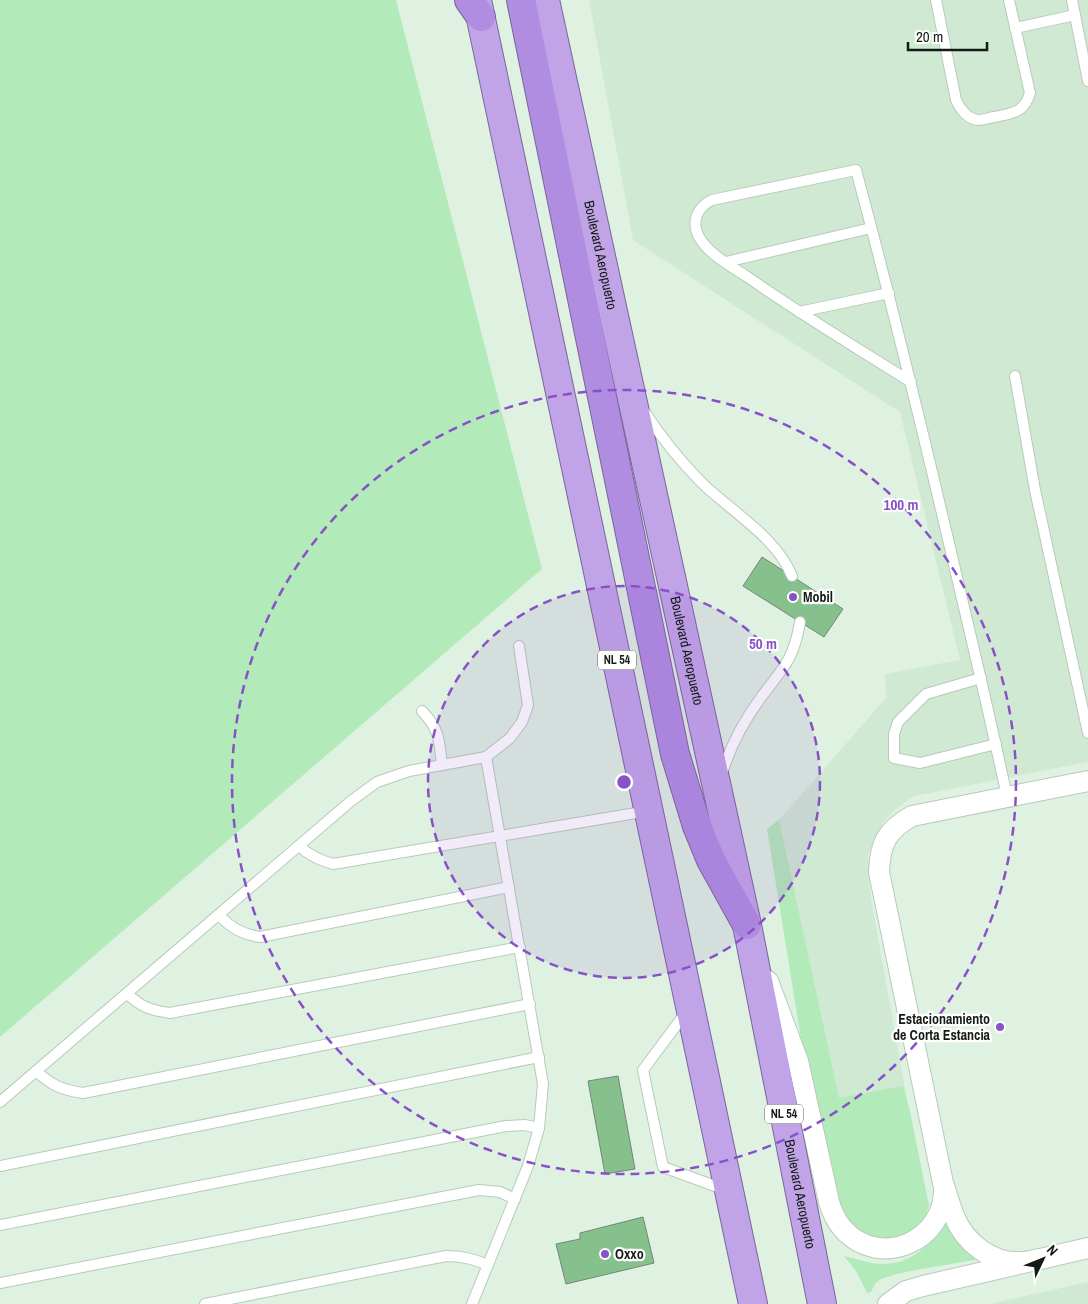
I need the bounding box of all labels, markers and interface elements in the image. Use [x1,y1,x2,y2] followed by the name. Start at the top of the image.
[908,20,987,52] scale bar
[916,26,943,47] text: 20 m
[580,199,621,311] street label: Boulevard Aeropuerto
[884,494,918,515] text: 100 m
[803,588,833,606] place label: Mobil
[787,591,799,603] marker: Mobil
[666,594,708,707] street label: Boulevard Aeropuerto
[749,633,777,654] text: 50 m
[598,650,636,670] road number: NL 54
[615,773,633,791] centre of rings
[893,1010,991,1044] place label: Estacionamiento de Corta Estancia
[994,1021,1006,1033] marker: Estacionamiento de Corta Estancia
[765,1104,803,1124] road number: NL 54
[781,1138,820,1250] street label: Boulevard Aeropuerto
[1018,1234,1068,1284] north arrow
[1043,1241,1062,1259] text: N
[615,1245,644,1263] place label: Oxxo
[599,1248,611,1260] marker: Oxxo

